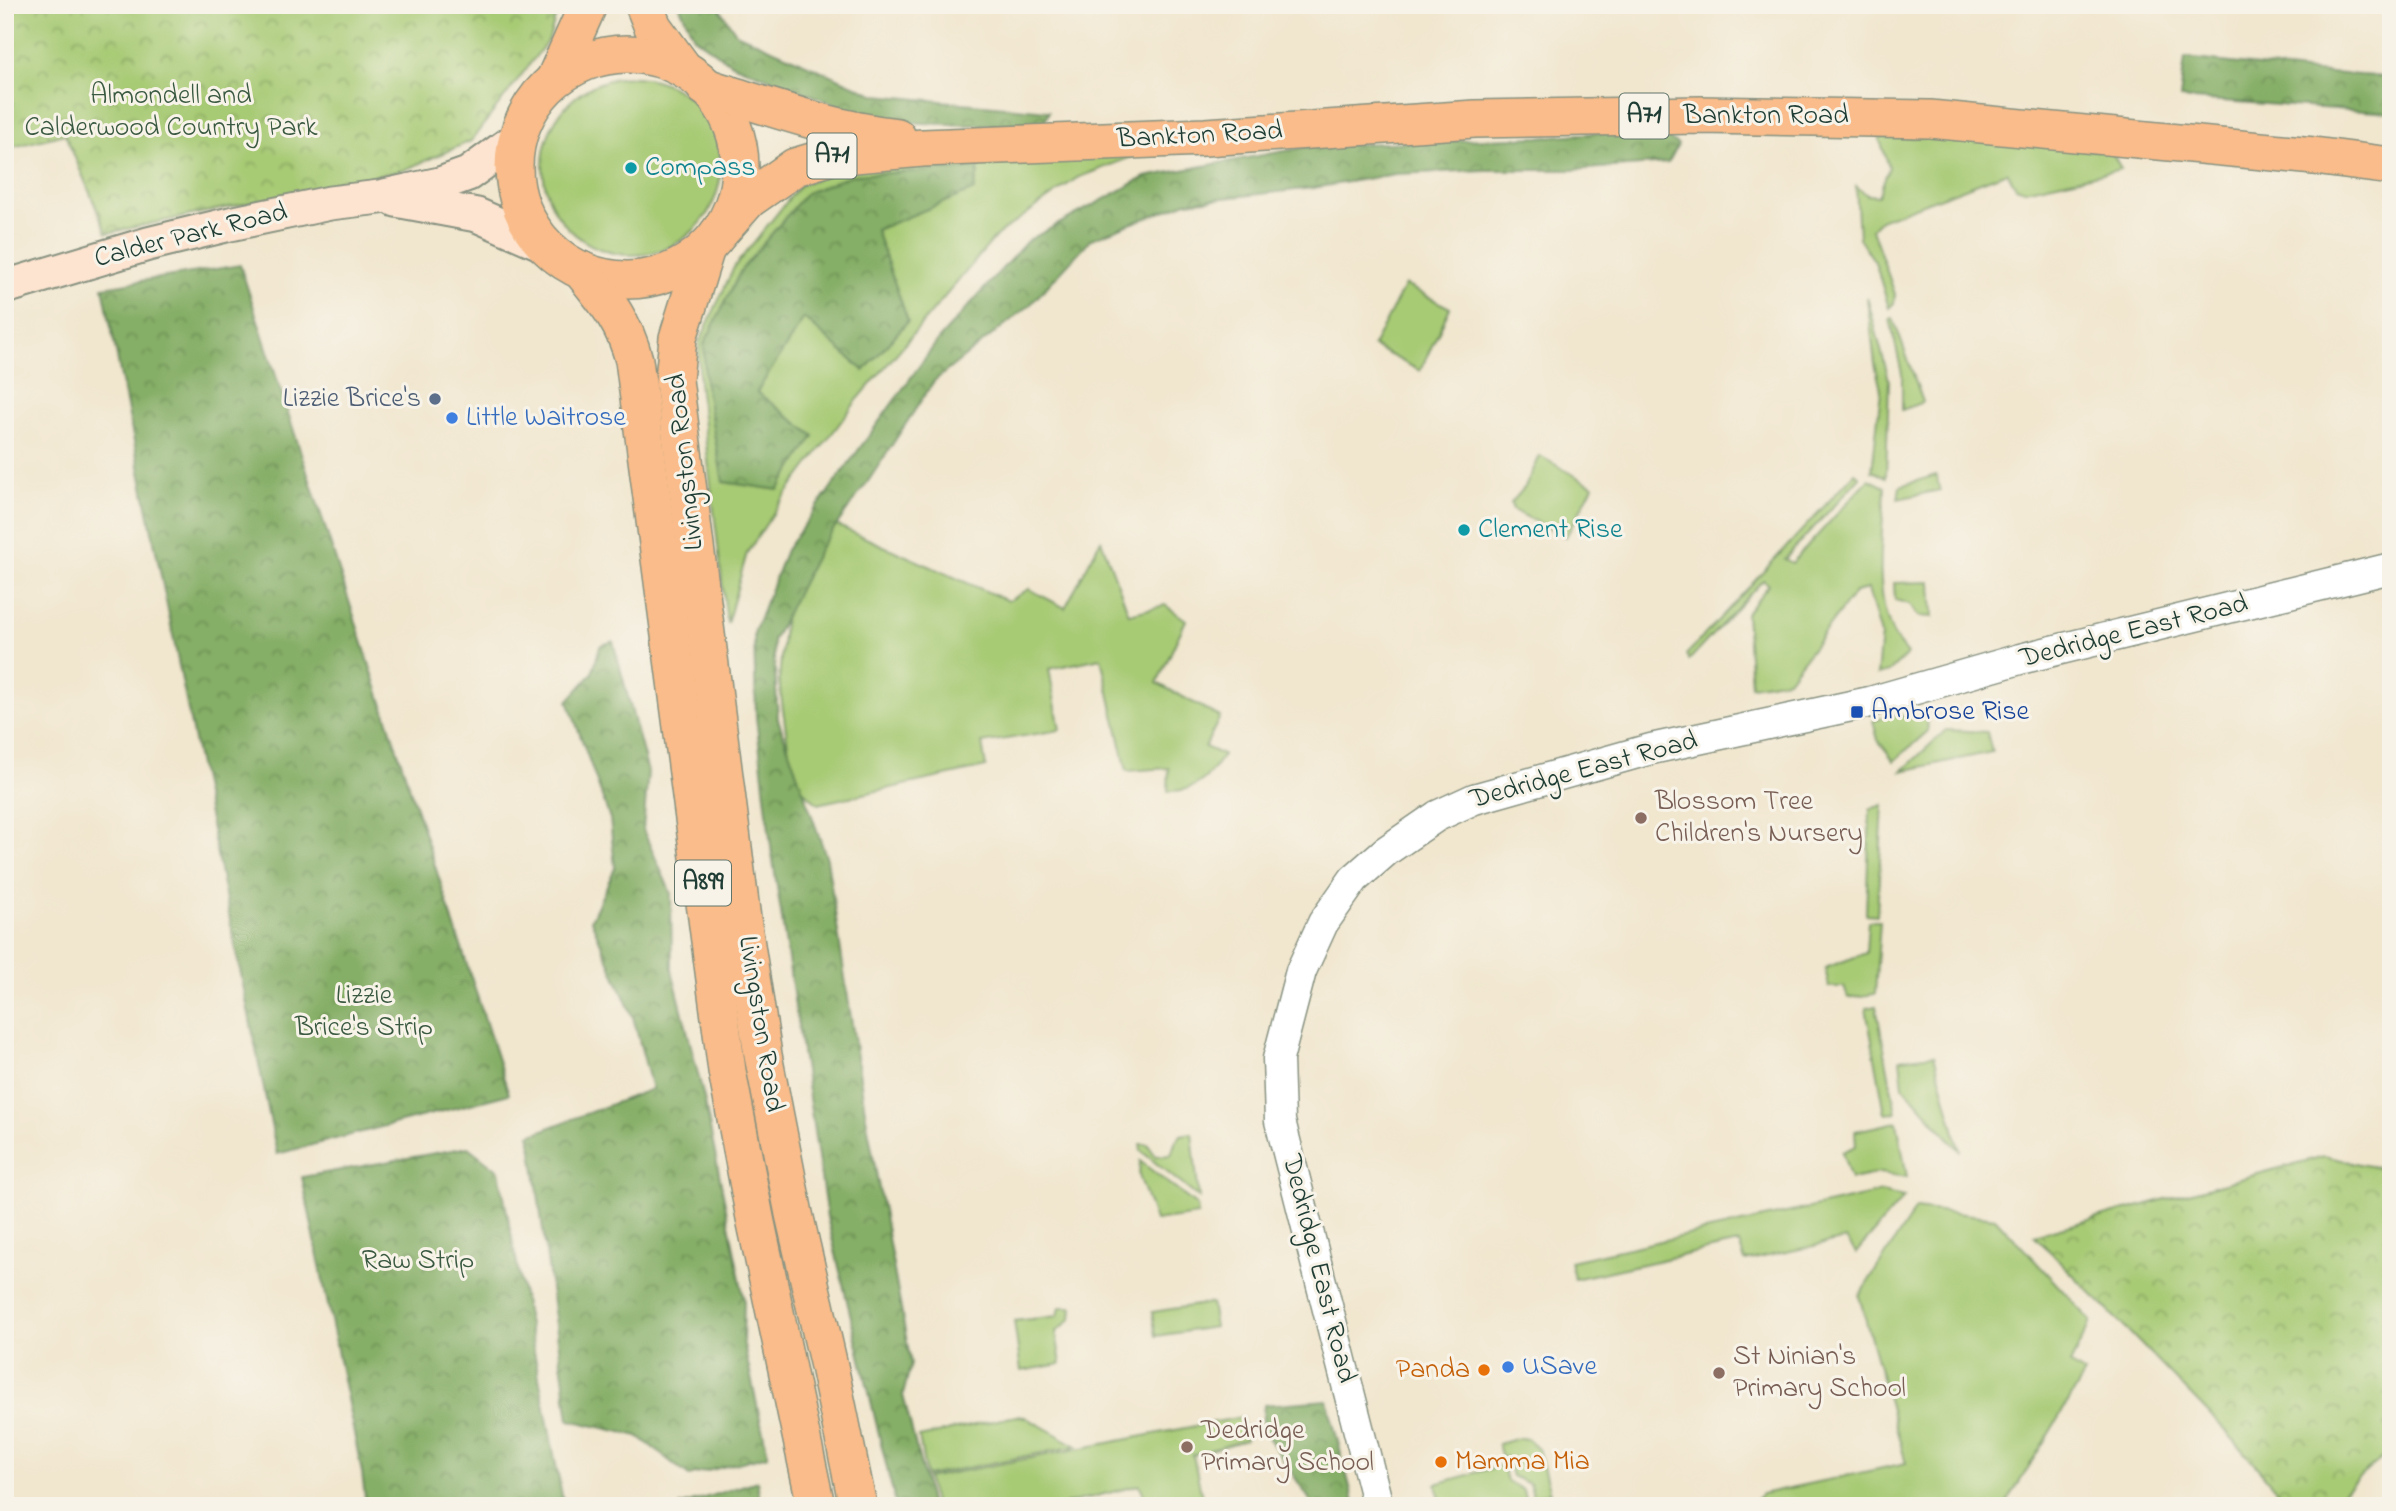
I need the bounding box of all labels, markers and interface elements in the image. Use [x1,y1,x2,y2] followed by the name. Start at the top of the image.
[24,76,318,149] park label: Almondell and Calderwood Country Park
[1620,94,1668,139] road number: A71
[1682,96,1849,137] street label: Bankton Road
[1115,111,1284,161] street label: Bankton Road
[808,134,856,178] road number: A71
[645,148,756,189] place label: Compass
[623,160,639,176] marker: Compass
[90,192,292,280] street label: Calder Park Road
[656,371,716,552] street label: Livingston Road
[283,379,421,420] place label: Lizzie Brice's
[427,391,443,407] marker: Lizzie Brice's
[466,398,626,439] place label: Little Waitrose
[444,410,460,426] marker: Little Waitrose
[1478,510,1623,551] place label: Clement Rise
[1456,522,1472,538] marker: Clement Rise
[2015,584,2253,680] street label: Dedridge East Road
[1871,692,2030,733] place label: Ambrose Rise
[1849,704,1865,720] marker: Ambrose Rise
[1465,721,1703,821] street label: Dedridge East Road
[1654,782,1863,855] place label: Blossom Tree Children's Nursery
[1633,810,1649,826] marker: Blossom Tree Children's Nursery
[675,860,731,906] road number: A899
[726,933,794,1115] street label: Livingston Road
[294,976,433,1049] park label: Lizzie Brice's Strip
[1270,1150,1366,1388] street label: Dedridge East Road
[362,1241,474,1282] park label: Raw Strip
[1733,1337,1906,1410] place label: St Ninian's Primary School
[1522,1347,1597,1388] place label: USave
[1396,1350,1470,1391] place label: Panda
[1500,1359,1516,1375] marker: USave
[1476,1362,1492,1378] marker: Panda
[1711,1365,1727,1381] marker: St Ninian's Primary School
[1200,1411,1374,1484] place label: Dedridge Primary School
[1179,1439,1195,1455] marker: Dedridge Primary School
[1455,1442,1590,1483] place label: Mamma Mia
[1433,1454,1449,1470] marker: Mamma Mia

